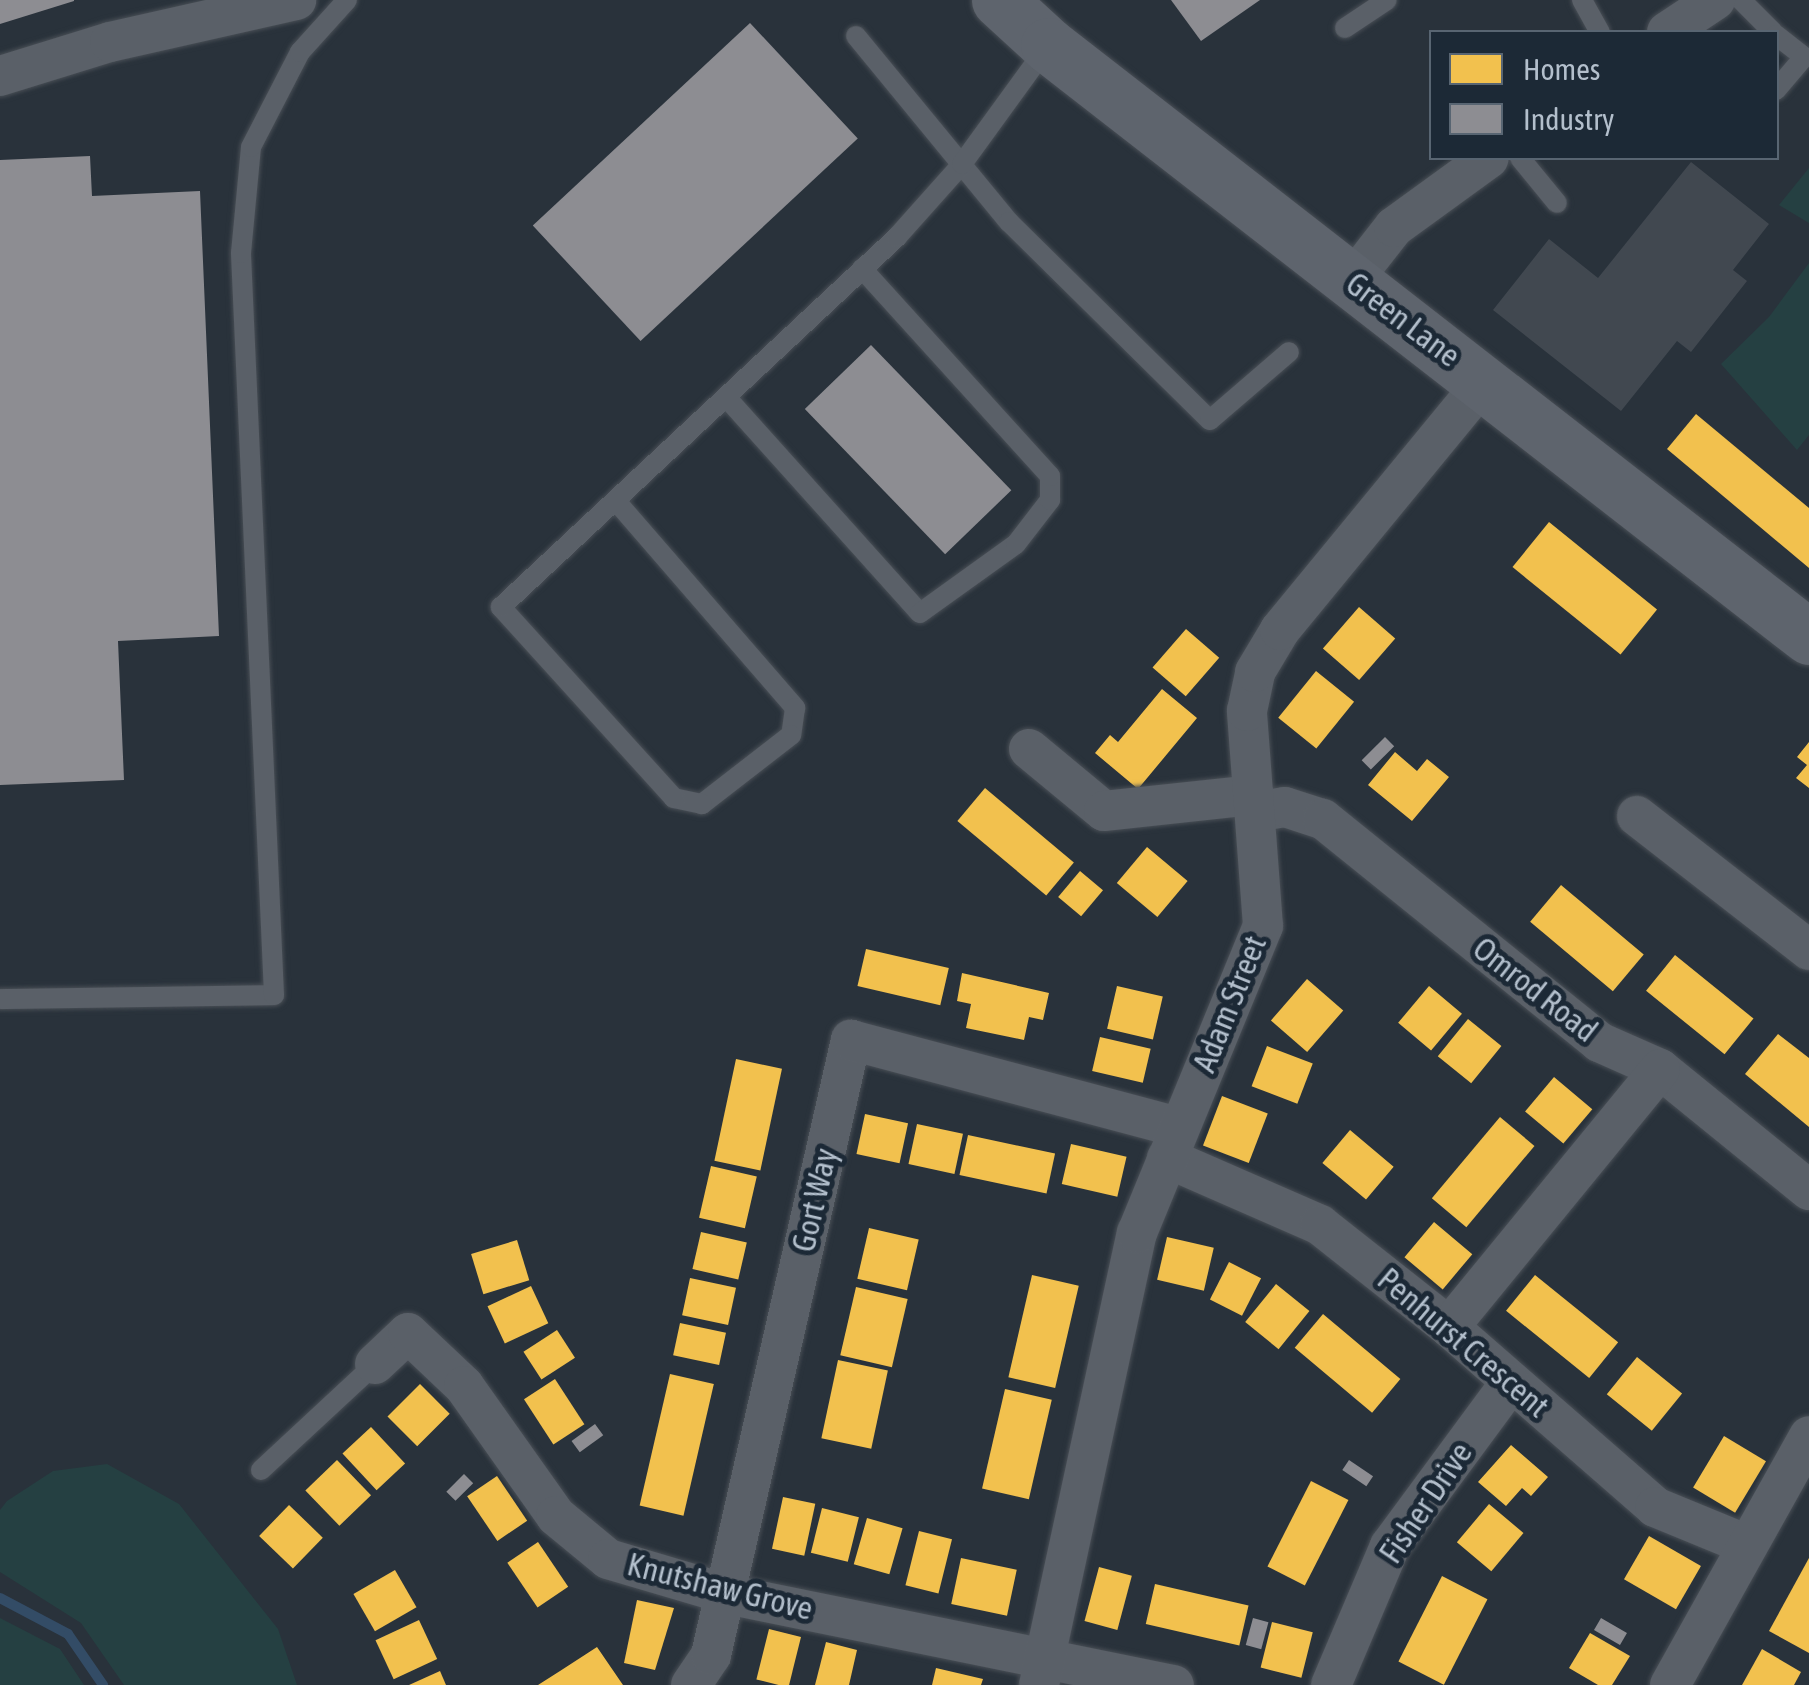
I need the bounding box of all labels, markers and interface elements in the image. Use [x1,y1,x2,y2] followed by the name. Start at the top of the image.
[1429,30,1779,160] legend
[1523,52,1600,86] text: Homes
[1523,102,1614,136] text: Industry
[1339,265,1467,375] street label: Green Lane
[1185,930,1275,1078] street label: Adam Street
[1465,930,1605,1050] street label: Omrod Road
[784,1145,846,1255] street label: Gort Way
[1370,1260,1556,1426] street label: Penhurst Crescent
[1372,1435,1480,1571] street label: Fisher Drive
[623,1545,817,1629] street label: Knutshaw Grove

